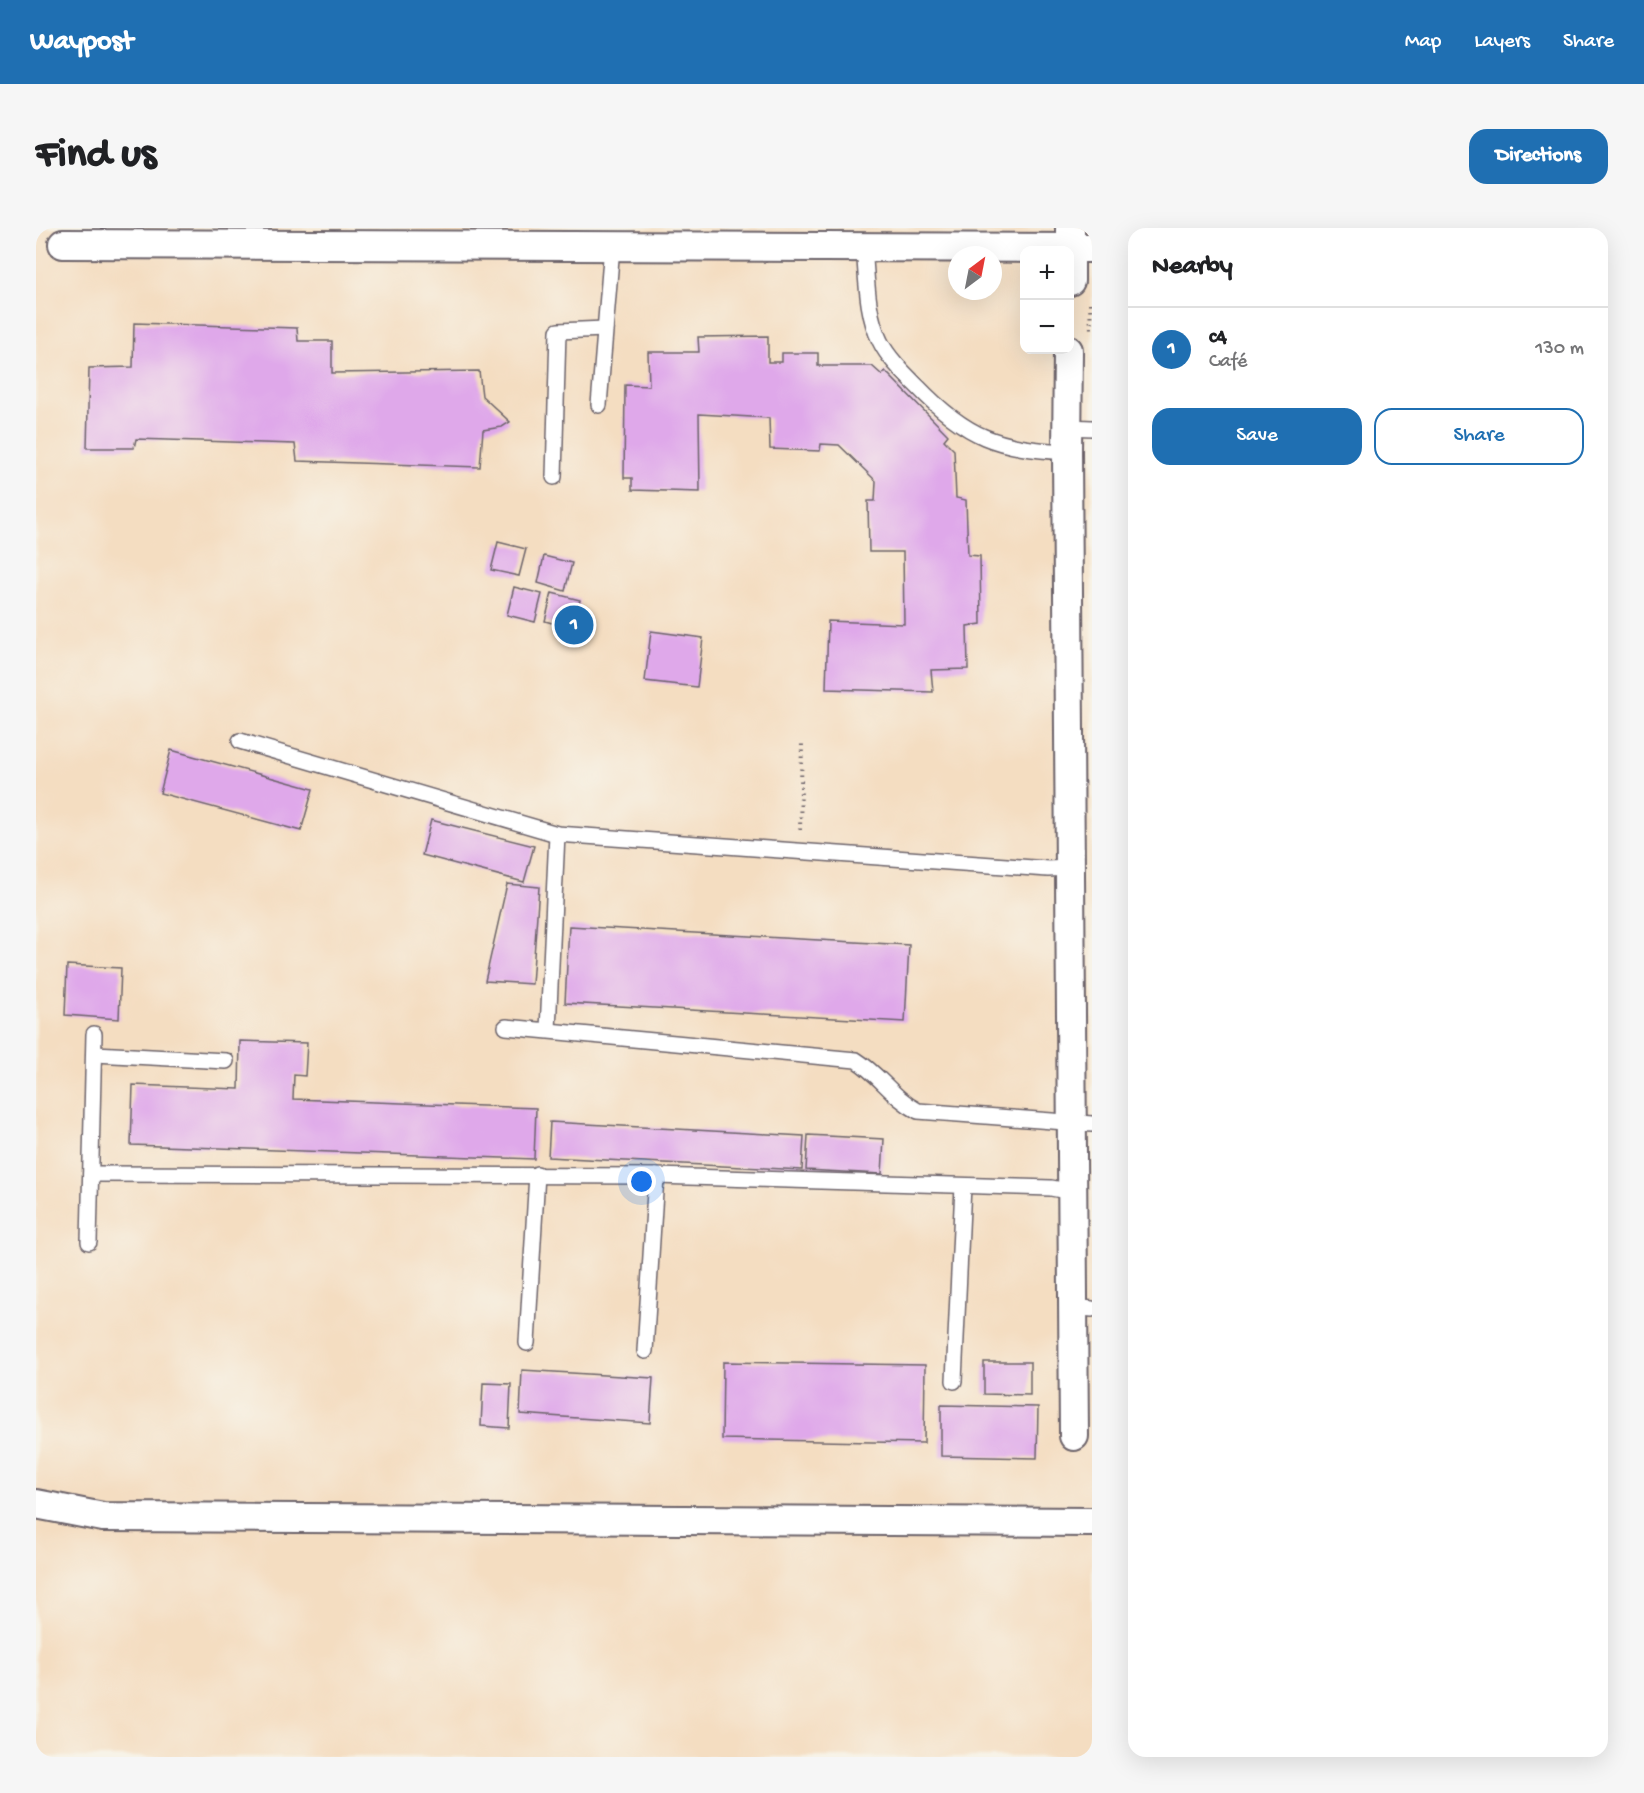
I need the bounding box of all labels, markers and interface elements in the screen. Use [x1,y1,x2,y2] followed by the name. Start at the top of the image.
[30,26,133,59] text: Waypost
[1405,30,1441,55] text: Map
[1474,30,1530,55] text: Layers
[1563,30,1614,55] text: Share
[1469,129,1608,184] button: Directions
[36,132,156,181] text: Find us
[948,246,1002,300] north arrow
[1020,246,1074,354] map controls
[1020,246,1074,300] button: +
[1152,252,1233,283] text: Nearby
[1020,300,1074,354] button: −
[1209,325,1227,351] text: c4
[1167,338,1176,361] text: 1
[1535,338,1584,361] text: 130 m
[1209,351,1247,374] text: Café
[1152,408,1362,465] button: Save
[1374,408,1584,465] button: Share
[554,602,594,648] pin: 1
[627,1167,656,1196] your location

